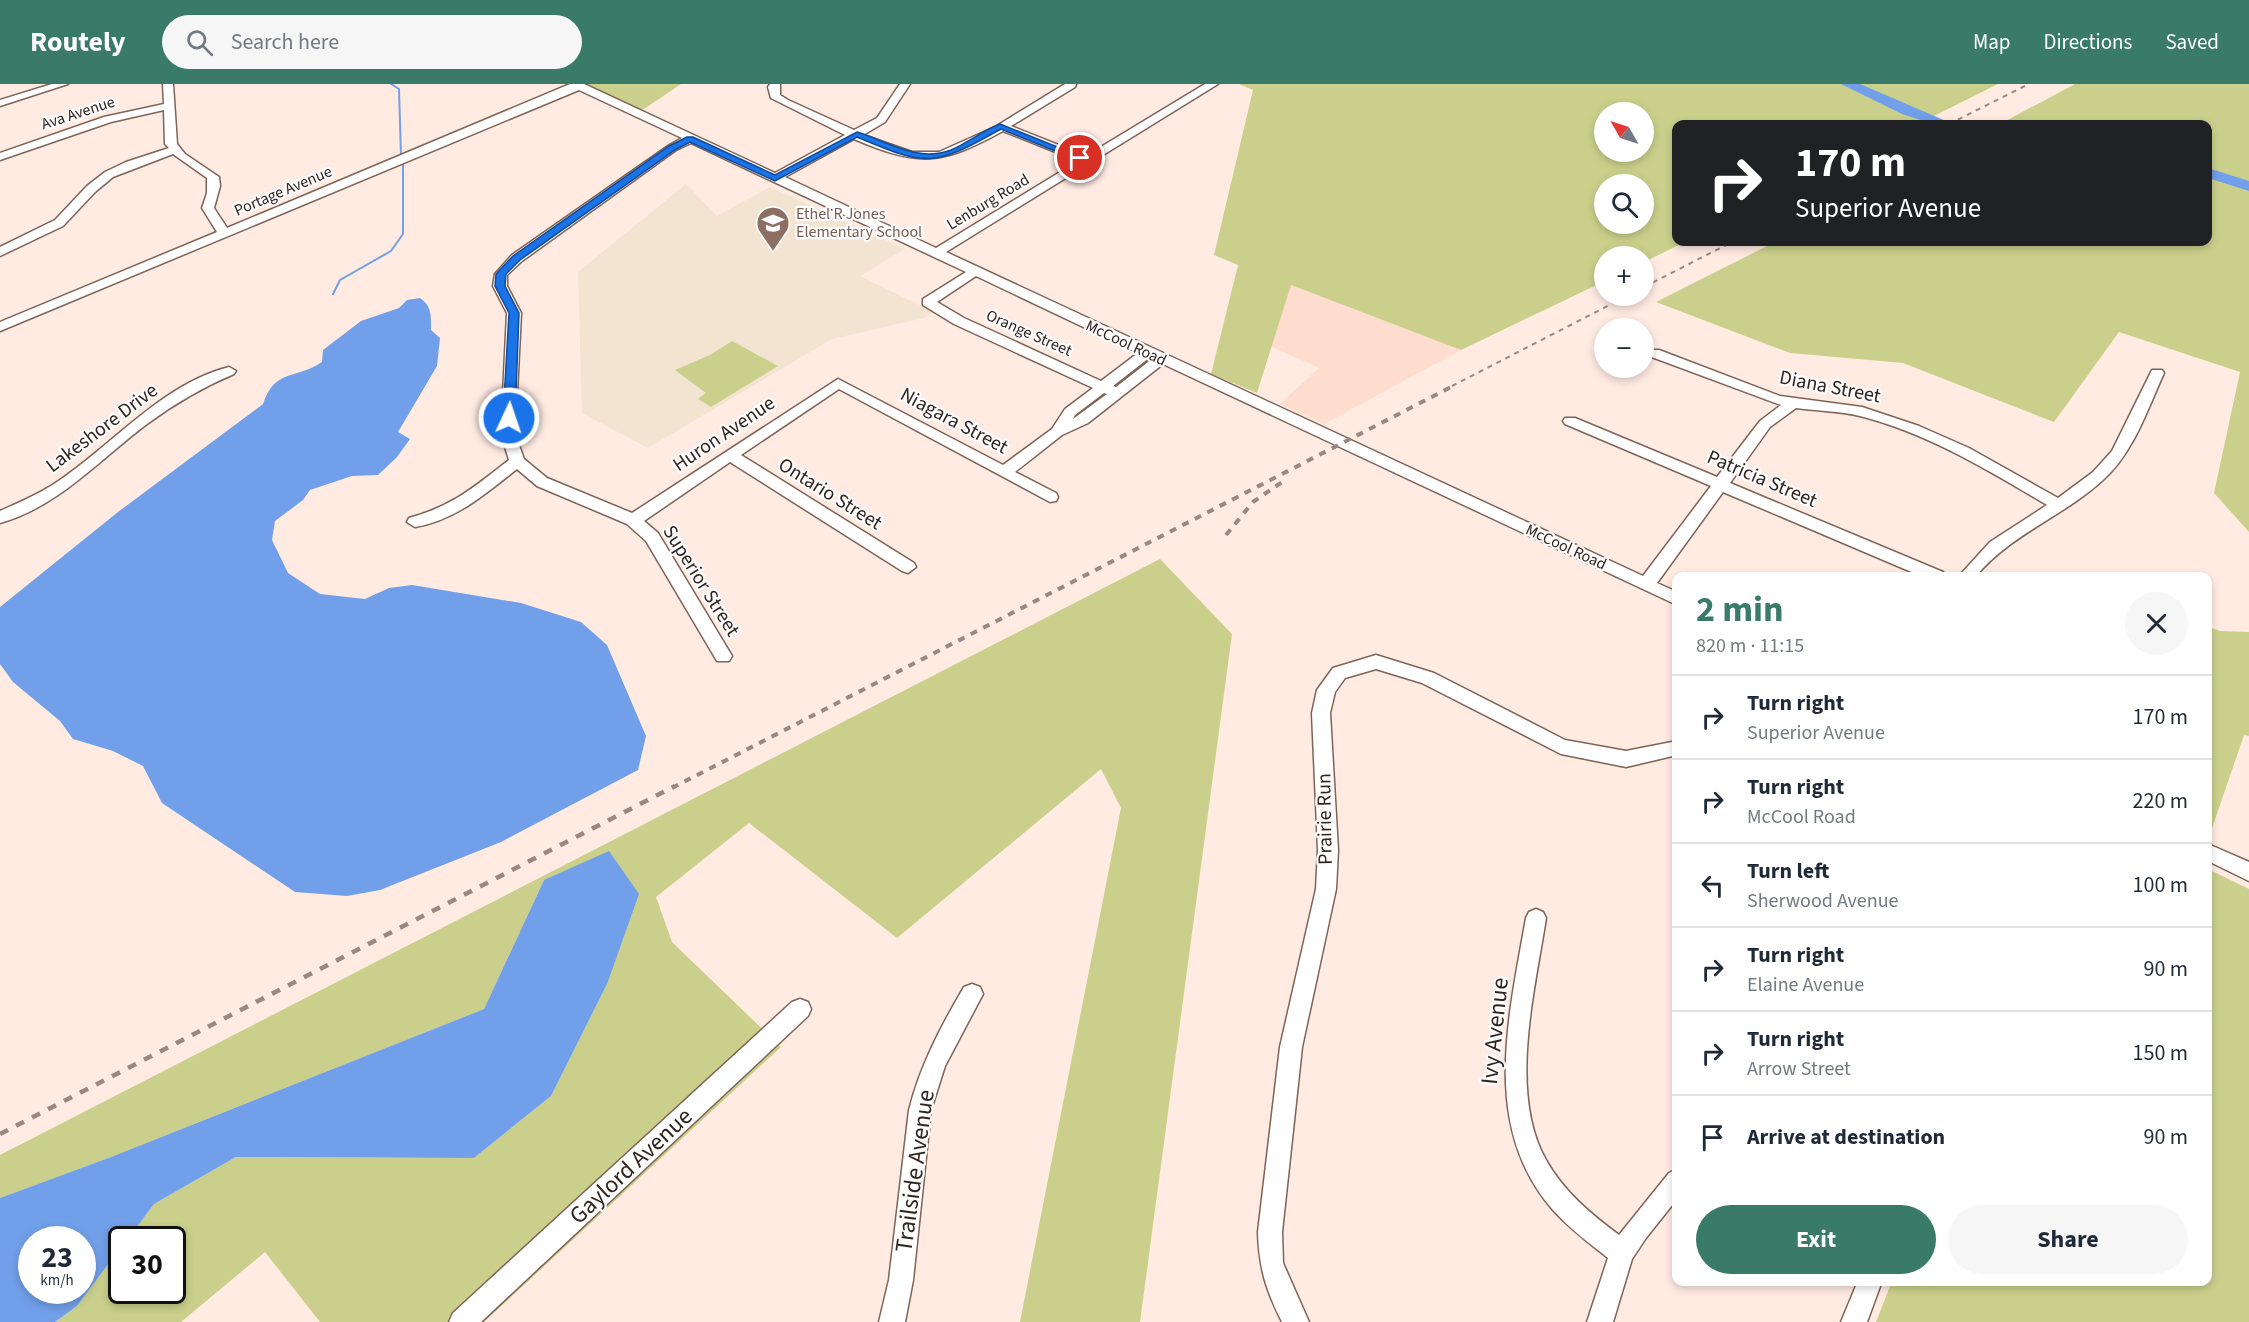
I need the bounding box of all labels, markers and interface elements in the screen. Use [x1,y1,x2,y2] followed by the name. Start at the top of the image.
[162,15,582,69] search box
[30,22,126,62] text: Routely
[183,26,216,59] icon: search
[231,26,339,58] text: Search here
[1973,27,2011,57] text: Map
[2044,27,2132,57] text: Directions
[2165,27,2219,57] text: Saved
[38,91,118,135] street label: Ava Avenue
[1594,102,1654,162] north arrow
[1594,102,1654,378] map controls
[1054,132,1105,183] pin
[1795,133,1906,193] text: 170 m
[1063,141,1096,174] icon: arrive
[1696,144,1774,222] icon: right
[231,160,335,222] street label: Portage Avenue
[943,169,1033,235] street label: Lenburg Road
[1594,174,1654,234] button: search
[1795,189,1981,228] text: Superior Avenue
[796,203,922,243] place label: Ethel R Jones Elementary School
[755,205,791,252] school or university icon: Ethel R Jones Elementary School
[1594,246,1654,306] button: +
[983,304,1076,362] street label: Orange Street
[1082,315,1170,371] street label: McCool Road
[1594,318,1654,378] button: −
[1777,363,1883,411] street label: Diana Street
[40,377,164,479] street label: Lakeshore Drive
[895,381,1013,461] street label: Niagara Street
[477,386,541,450] position arrow
[667,389,781,479] street label: Huron Avenue
[1703,443,1822,515] street label: Patricia Street
[773,451,887,537] street label: Ontario Street
[1522,519,1610,575] street label: McCool Road
[656,520,746,642] street label: Superior Street
[1696,584,1784,635] text: 2 min
[2125,592,2188,655] button: close
[1696,632,1804,660] text: 820 m · 11:15
[1747,687,1844,719] text: Turn right
[1696,701,1729,734] icon: right
[2133,701,2188,733] text: 170 m
[1747,719,1885,747] text: Superior Avenue
[1747,771,1844,803] text: Turn right
[1310,773,1340,865] street label: Prairie Run
[1696,785,1729,818] icon: right
[2133,785,2188,817] text: 220 m
[1747,803,1856,831] text: McCool Road
[1747,855,1829,887] text: Turn left
[1696,869,1729,902] icon: left
[2133,869,2188,901] text: 100 m
[1747,887,1899,915] text: Sherwood Avenue
[1747,939,1844,971] text: Turn right
[1696,953,1729,986] icon: right
[2143,953,2188,985] text: 90 m
[1747,971,1864,999] text: Elaine Avenue
[1472,976,1518,1086] street label: Ivy Avenue
[1747,1023,1844,1055] text: Turn right
[1696,1037,1729,1070] icon: right
[2133,1037,2188,1069] text: 150 m
[1747,1055,1851,1083] text: Arrow Street
[886,1088,944,1254] street label: Trailside Avenue
[561,1100,701,1232] street label: Gaylord Avenue
[1696,1121,1729,1154] icon: arrive
[1747,1121,1945,1153] text: Arrive at destination
[2143,1121,2188,1153] text: 90 m
[1696,1205,1936,1274] button: Exit
[1948,1205,2188,1274] button: Share
[108,1226,186,1304] speed limit sign: 30
[41,1236,73,1279] text: 23
[40,1270,74,1291] text: km/h

